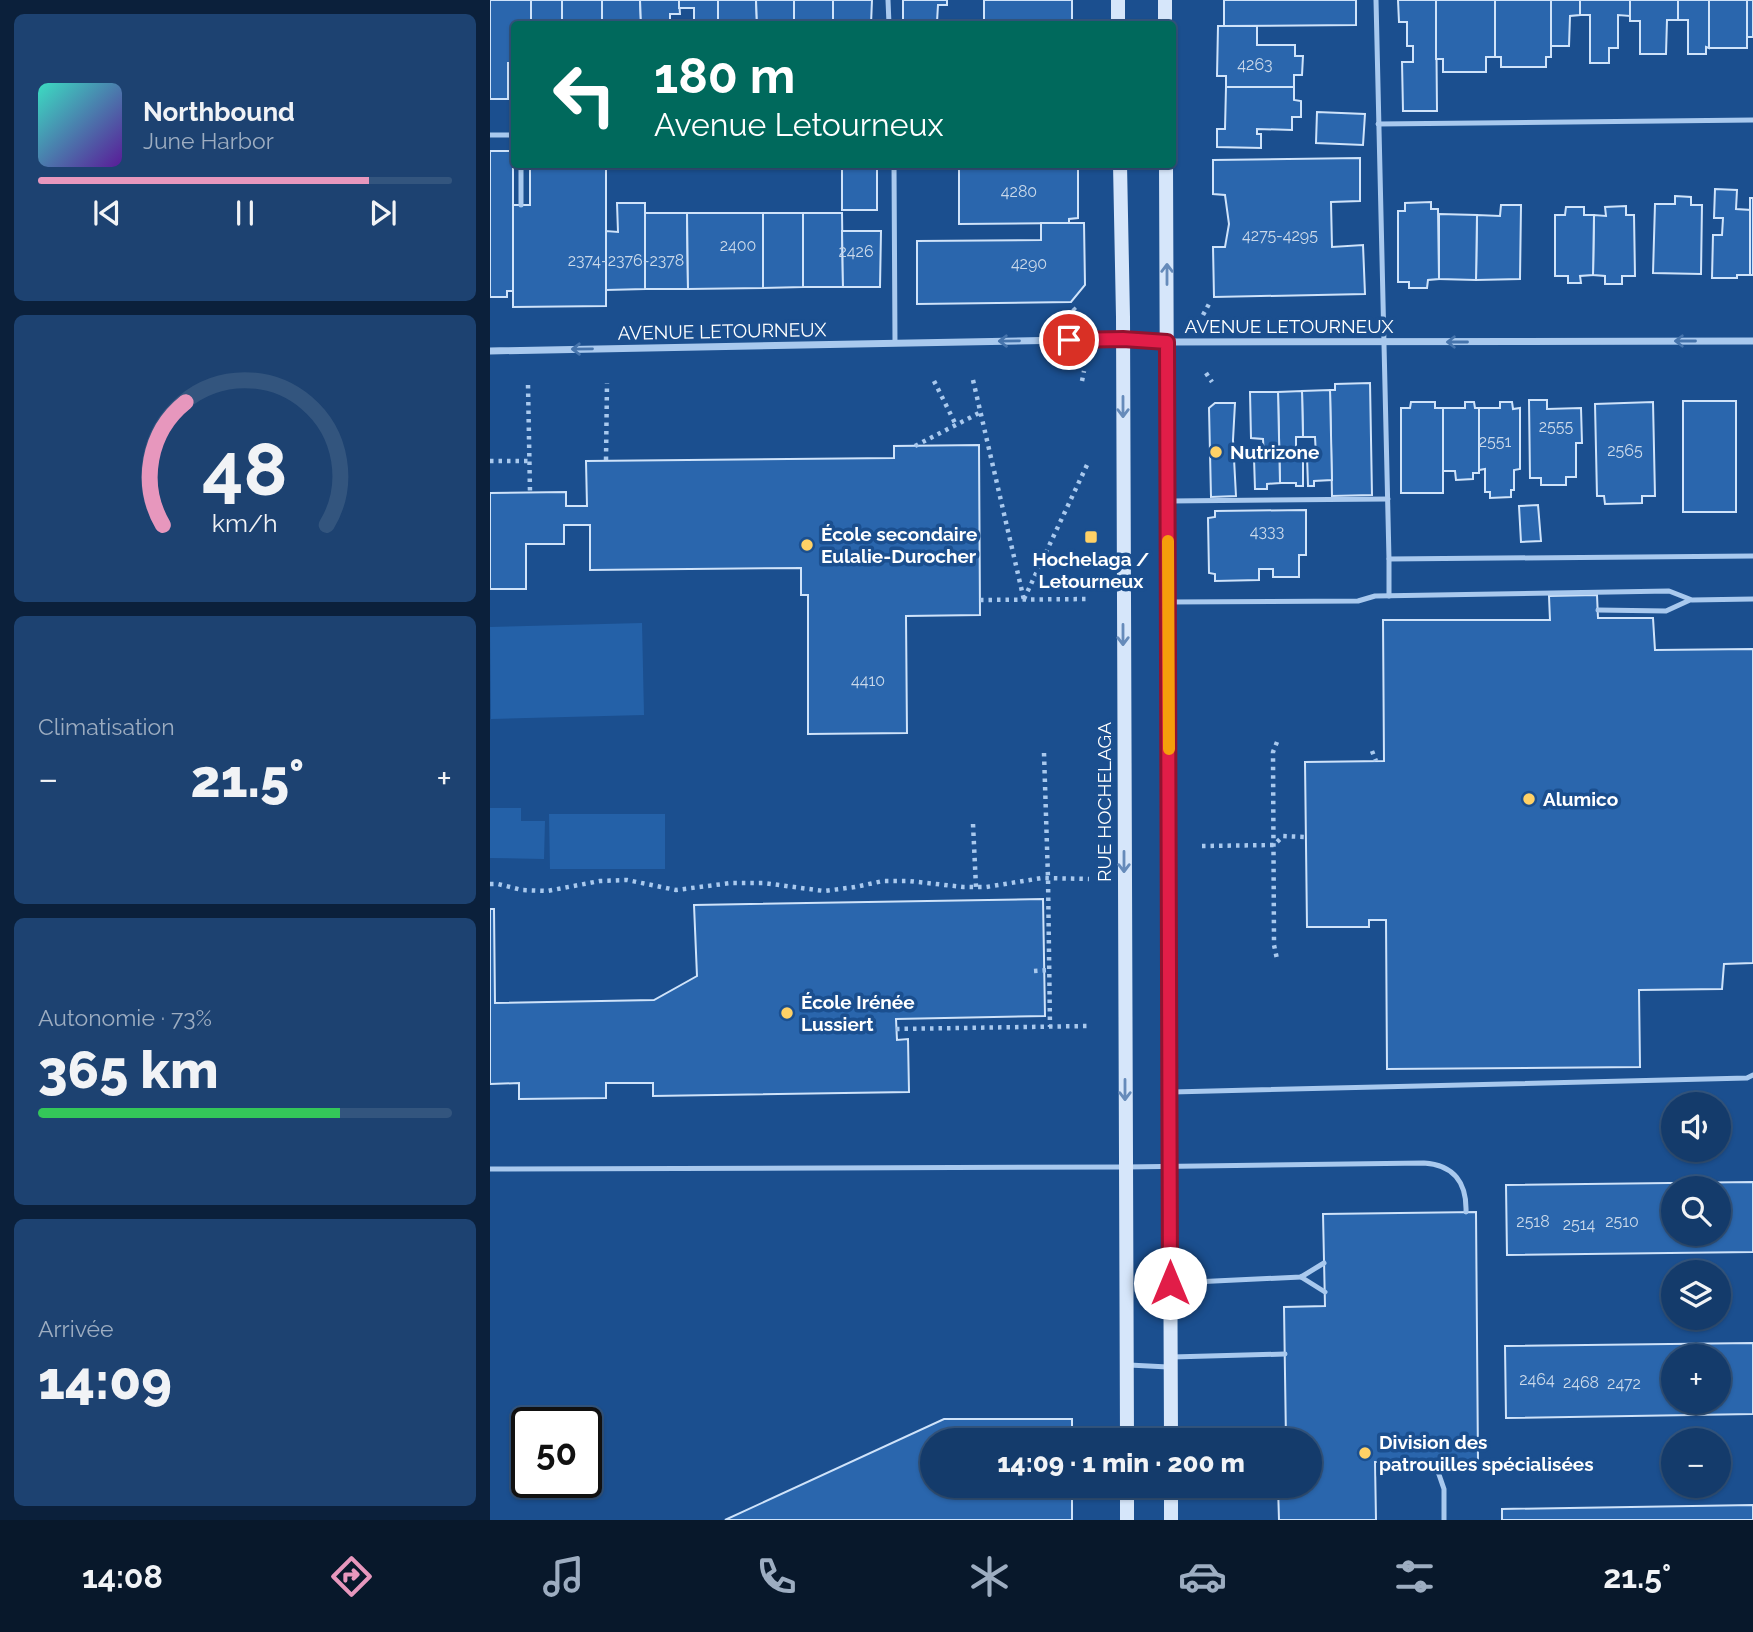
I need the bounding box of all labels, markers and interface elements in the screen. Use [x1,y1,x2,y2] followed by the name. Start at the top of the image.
[654,47,795,104] text: 180 m
[539,49,630,140] icon: left
[1237,55,1273,74] house number: 4263
[143,97,295,127] text: Northbound
[654,106,944,143] text: Avenue Letourneux
[143,127,274,154] text: June Harbor
[1001,182,1037,201] house number: 4280
[88,194,126,232] icon: previous
[226,194,264,232] icon: pause
[364,194,402,232] icon: next
[1242,226,1318,245] house number: 4275-4295
[720,236,756,255] house number: 2400
[838,242,874,261] house number: 2426
[568,251,684,270] house number: 2374-2376-2378
[1011,254,1047,273] house number: 4290
[1160,263,1174,286] one-way arrow
[1039,310,1099,370] pin
[1184,315,1394,337] street label: AVENUE LETOURNEUX
[617,318,827,344] street label: AVENUE LETOURNEUX
[1050,321,1088,359] icon: arrive
[998,334,1021,348] one-way arrow
[1674,334,1697,348] one-way arrow
[1446,335,1469,349] one-way arrow
[571,342,594,356] one-way arrow
[1116,395,1130,418] one-way arrow
[1539,417,1574,436] house number: 2555
[202,427,288,512] text: 48
[1479,432,1511,451] house number: 2551
[1230,441,1319,463] place label: Nutrizone
[1607,441,1643,460] house number: 2565
[1208,444,1224,460] marker: Nutrizone
[212,508,278,538] text: km/h
[1250,522,1284,541] house number: 4333
[821,523,977,567] place label: École secondaire Eulalie-Durocher
[1083,529,1099,545] marker: Hochelaga / Letourneux
[799,537,815,553] marker: École secondaire Eulalie-Durocher
[1033,548,1149,592] place label: Hochelaga / Letourneux
[1116,623,1130,646] one-way arrow
[851,671,885,690] house number: 4410
[38,713,175,740] text: Climatisation
[1093,722,1115,882] street label: RUE HOCHELAGA
[190,748,304,809] text: 21.5°
[38,756,58,801] text: −
[436,756,452,801] text: +
[1543,788,1618,810] place label: Alumico
[1521,791,1537,807] marker: Alumico
[1117,850,1131,873] one-way arrow
[801,991,915,1035] place label: École Irénée Lussiert
[38,1004,212,1031] text: Autonomie · 73%
[779,1005,795,1021] marker: École Irénée Lussiert
[38,1039,219,1100] text: 365 km
[1118,1078,1132,1101] one-way arrow
[1661,1092,1731,1498] map controls
[1661,1092,1731,1162] button: sound
[1661,1176,1731,1246] button: search
[1516,1212,1550,1231] house number: 2518
[1605,1212,1639,1231] house number: 2510
[1563,1215,1596,1234] house number: 2514
[1133,1246,1207,1320] position arrow
[1661,1260,1731,1330] button: layers
[38,1315,114,1342] text: Arrivée
[1661,1344,1731,1414] button: +
[38,1350,172,1411] text: 14:09
[1519,1370,1555,1389] house number: 2464
[1563,1373,1599,1392] house number: 2468
[1607,1374,1641,1393] house number: 2472
[511,1407,602,1498] speed limit sign: 50
[1661,1428,1731,1498] button: −
[1379,1431,1594,1475] place label: Division des patrouilles spécialisées
[1357,1445,1373,1461] marker: Division des patrouilles spécialisées
[997,1448,1245,1478] text: 14:09 · 1 min · 200 m
[327,1552,376,1601] icon: directions
[539,1552,588,1601] icon: music
[752,1552,801,1601] icon: phone
[965,1552,1014,1601] icon: climate
[1178,1552,1227,1601] icon: car
[1390,1552,1439,1601] icon: filters
[82,1558,163,1595] text: 14:08
[1603,1558,1671,1595] text: 21.5°

